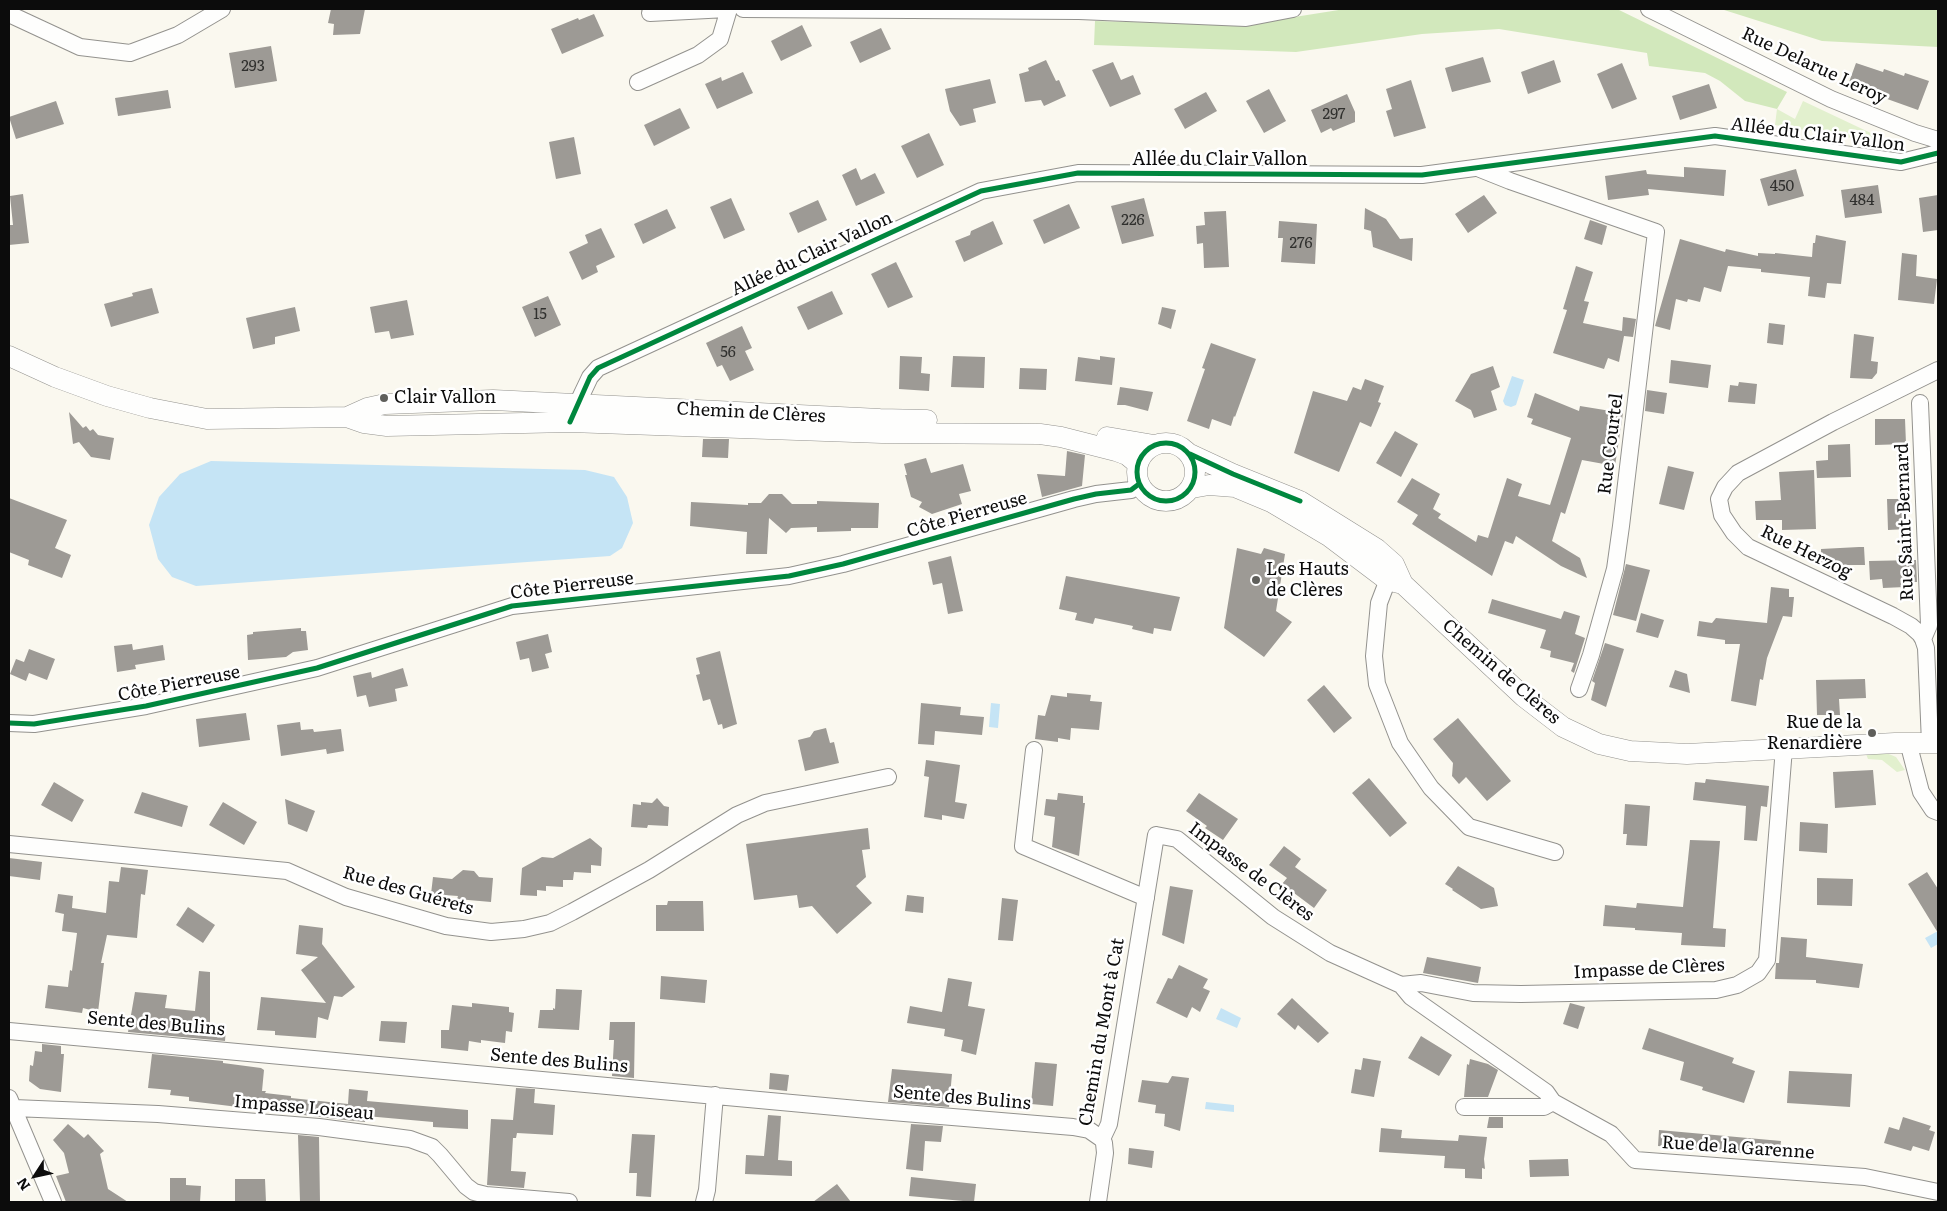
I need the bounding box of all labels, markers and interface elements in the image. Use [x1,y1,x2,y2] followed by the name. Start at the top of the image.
[1738,23,1890,109] street label: Rue Delarue Leroy
[241,58,265,76] house number: 293
[1323,106,1345,124] house number: 297
[1730,114,1906,156] street label: Allée du Clair Vallon
[1132,149,1308,171] street label: Allée du Clair Vallon
[1770,178,1794,196] house number: 450
[1850,192,1874,210] house number: 484
[728,207,896,301] street label: Allée du Clair Vallon
[1121,212,1145,230] house number: 226
[1289,235,1313,253] house number: 276
[533,306,547,324] house number: 15
[720,344,736,362] house number: 56
[394,387,496,409] place label: Clair Vallon
[378,392,390,404] marker: Clair Vallon
[1594,392,1628,496] street label: Rue Courtel
[676,398,826,428] street label: Chemin de Clères
[1891,443,1919,601] street label: Rue Saint-Bernard
[904,488,1030,542] street label: Côte Pierreuse
[1757,521,1855,583] street label: Rue Herzog
[1266,559,1349,602] place label: Les Hauts de Clères
[509,568,635,604] street label: Côte Pierreuse
[1250,574,1262,586] marker: Les Hauts de Clères
[1438,615,1564,729] street label: Chemin de Clères
[116,662,242,706] street label: Côte Pierreuse
[1767,712,1862,754] place label: Rue de la Renardière
[1866,727,1878,739] marker: Rue de la Renardière
[1184,818,1318,926] street label: Impasse de Clères
[340,862,476,920] street label: Rue des Guérets
[1075,936,1129,1128] street label: Chemin du Mont à Cat
[1573,954,1725,984] street label: Impasse de Clères
[86,1007,226,1041] street label: Sente des Bulins
[489,1044,629,1078] street label: Sente des Bulins
[892,1081,1032,1115] street label: Sente des Bulins
[233,1091,375,1125] street label: Impasse Loiseau
[1661,1132,1815,1164] street label: Rue de la Garenne
[10,1151,60,1201] north arrow
[11,1174,34,1195] text: N

